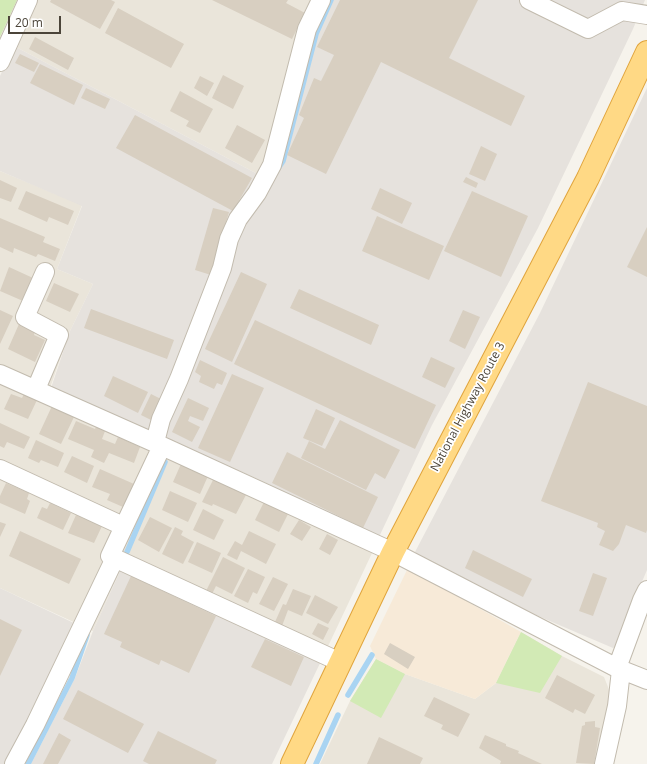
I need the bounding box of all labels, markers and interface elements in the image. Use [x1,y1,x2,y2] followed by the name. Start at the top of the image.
[10,8,63,34] scale bar
[15,14,43,31] text: 20 m
[428,340,508,474] street label: National Highway Route 3

